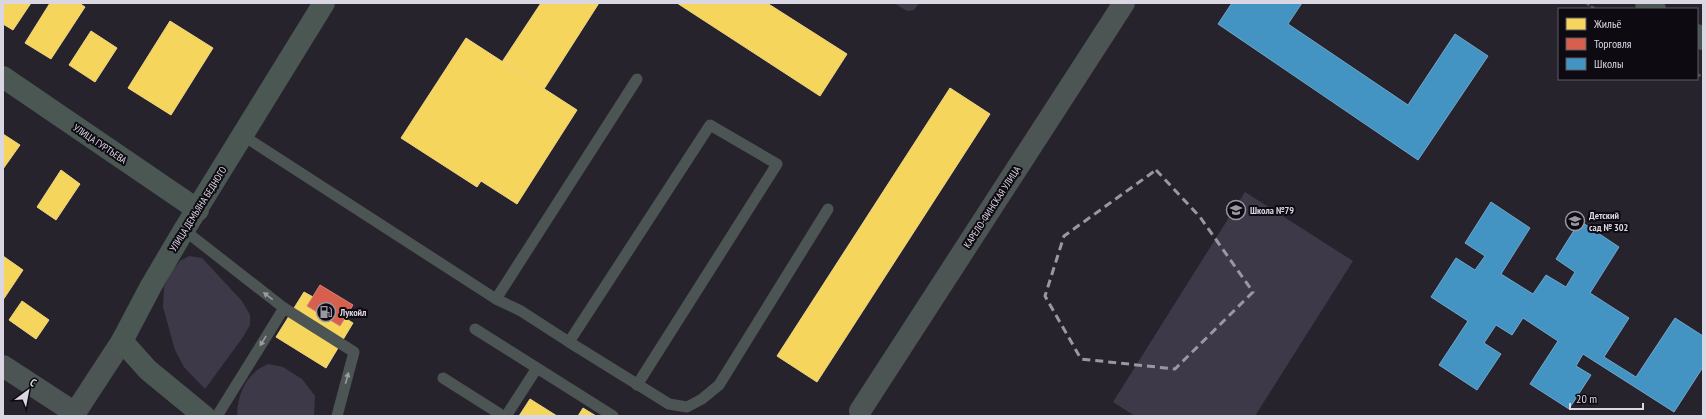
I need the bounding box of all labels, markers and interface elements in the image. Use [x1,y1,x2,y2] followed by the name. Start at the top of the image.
[1558,8,1698,80] legend
[1593,16,1621,31] text: Жильё
[1594,36,1632,51] text: Торговля
[1594,56,1623,71] text: Школы
[71,121,130,167] street label: УЛИЦА ГУРТЬЕВА
[961,163,1023,250] street label: КАРЕЛО-ФИНСКАЯ УЛИЦА
[167,164,230,254] street label: УЛИЦА ДЕМЬЯНА БЕДНОГО
[1225,199,1247,221] school or university icon: Школа №79
[1250,204,1294,217] place label: Школа №79
[1589,209,1629,234] place label: Детский сад № 302
[1564,210,1586,232] school or university icon: Детский сад № 302
[262,291,273,300] one-way arrow
[315,301,337,323] fuel station icon: Лукойл
[339,306,366,319] place label: Лукойл
[259,336,267,346] one-way arrow
[8,371,48,411] north arrow
[344,372,350,384] one-way arrow
[27,375,39,390] text: С
[1570,385,1643,411] scale bar
[1576,391,1597,406] text: 20 m

